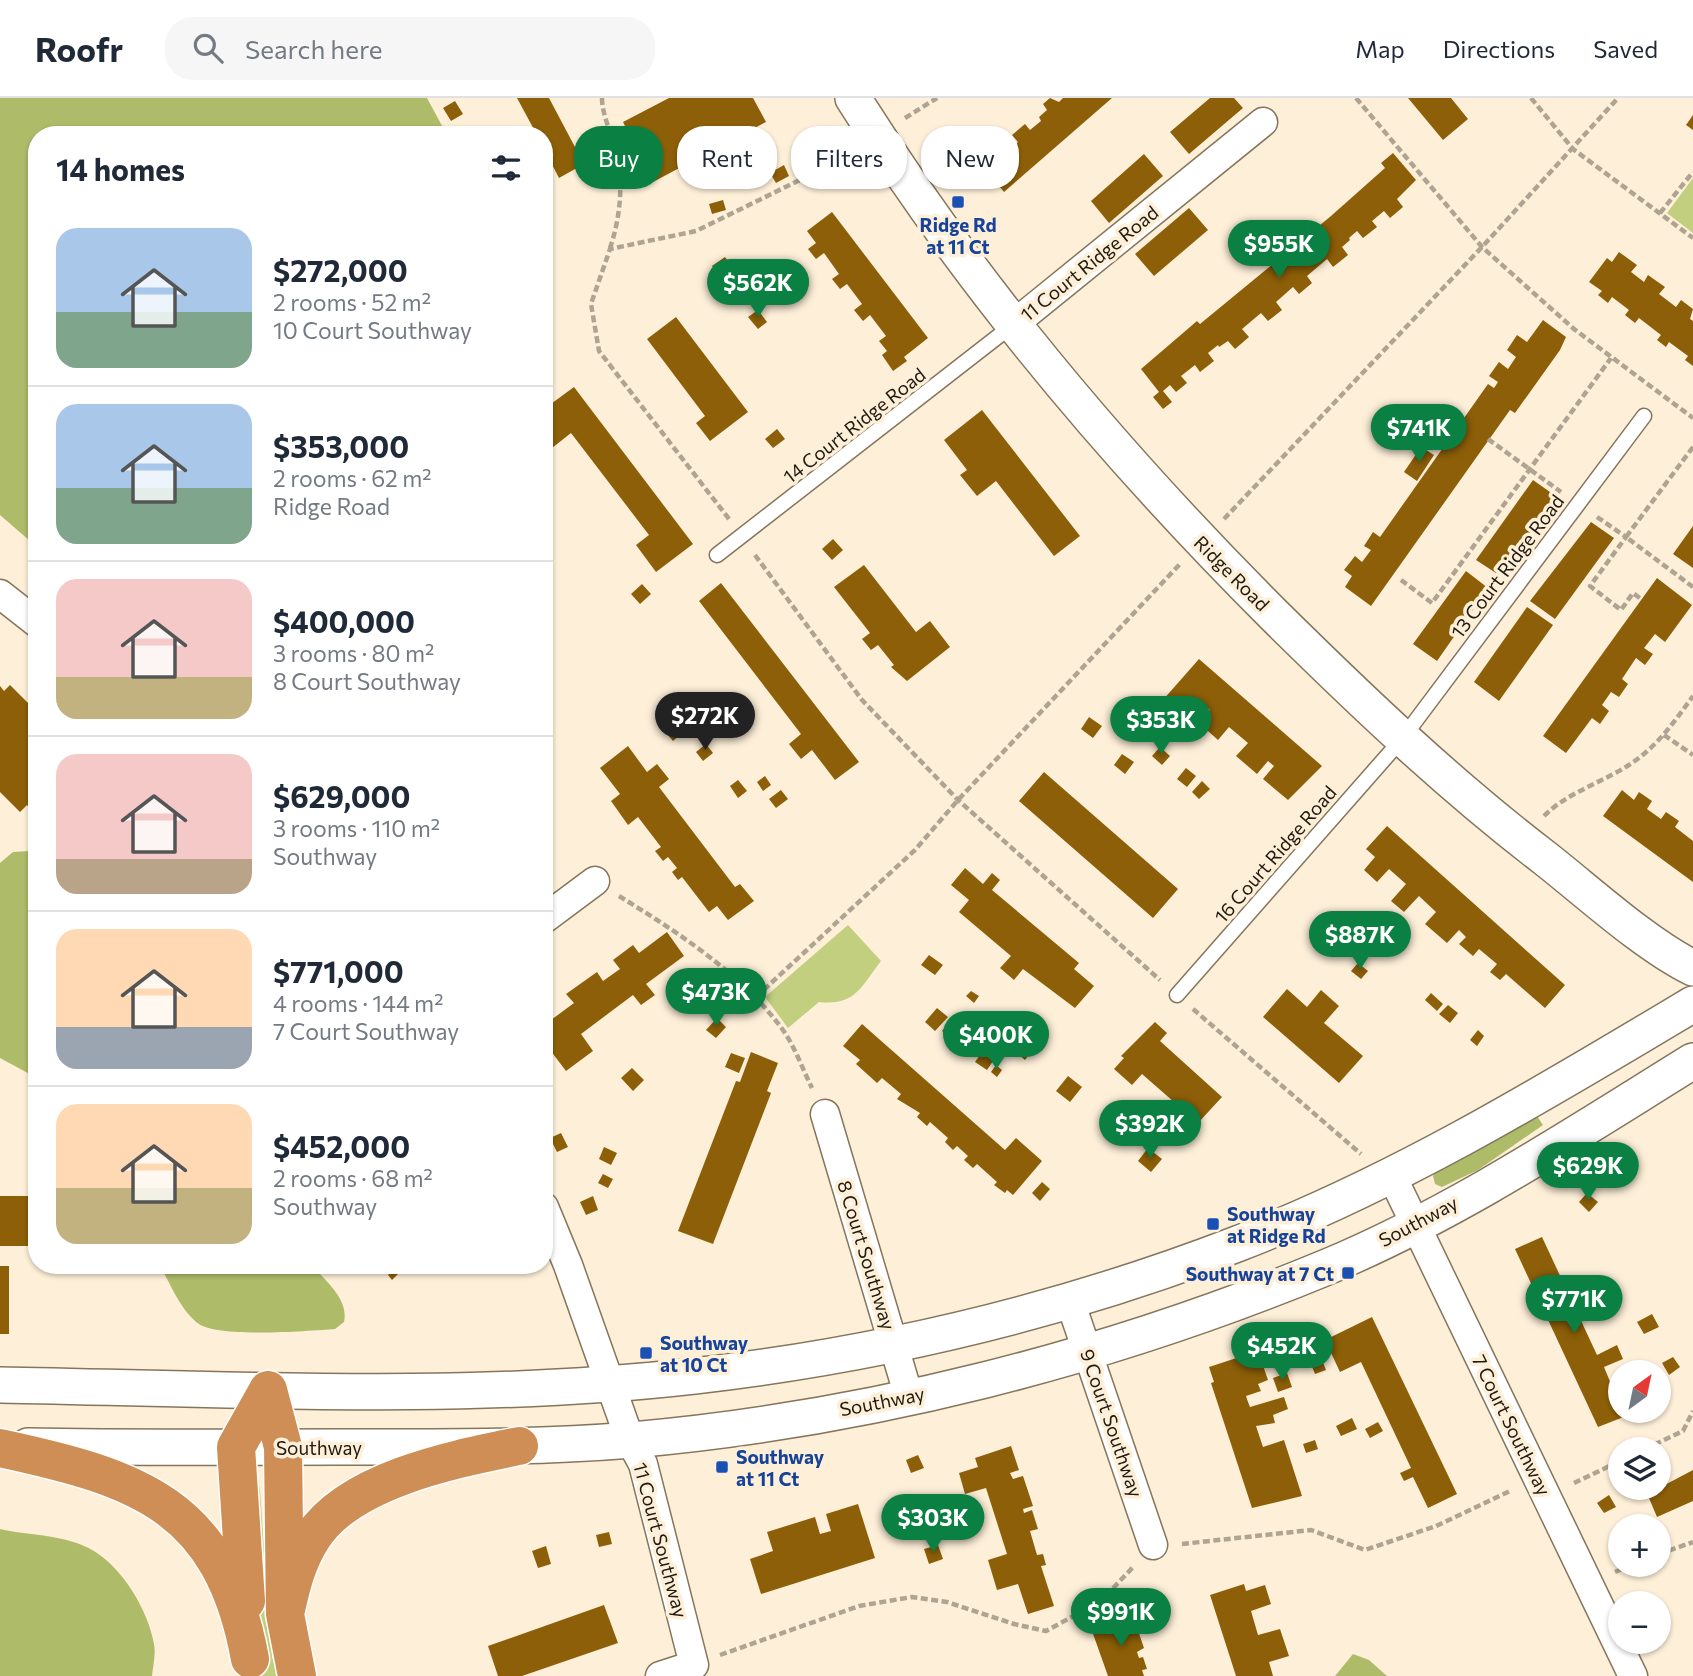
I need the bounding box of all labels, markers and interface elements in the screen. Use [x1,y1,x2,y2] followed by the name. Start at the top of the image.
[165,17,655,80] search box
[35,28,123,69] text: Roofr
[189,29,227,67] icon: search
[245,33,383,64] text: Search here
[1355,34,1405,63] text: Map
[1443,34,1555,63] text: Directions
[1593,34,1658,63] text: Saved
[574,126,663,189] chip: Buy
[677,126,777,189] chip: Rent
[791,126,907,189] chip: Filters
[921,126,1019,189] chip: New
[487,149,525,187] icon: filters
[56,150,185,187] text: 14 homes
[950,194,966,210] marker: Ridge Rd at 11 Ct
[1015,200,1163,326] street label: 11 Court Ridge Road
[920,213,997,258] place label: Ridge Rd at 11 Ct
[1230,220,1328,280] pin: $955K
[1244,229,1314,257] text: $955K
[273,251,408,288] text: $272,000
[112,256,196,340] icon: home
[709,260,807,319] pin: $562K
[723,268,793,296] text: $562K
[273,288,431,316] text: 2 rooms · 52 m²
[273,316,472,344] text: 10 Court Southway
[778,362,930,488] street label: 14 Court Ridge Road
[1370,404,1468,464] pin: $741K
[1387,413,1451,441] text: $741K
[273,427,409,464] text: $353,000
[112,432,196,516] icon: home
[273,464,432,492] text: 2 rooms · 62 m²
[1446,490,1568,642] street label: 13 Court Ridge Road
[273,492,390,520] text: Ridge Road
[1190,531,1274,615] street label: Ridge Road
[273,602,415,639] text: $400,000
[112,607,196,691] icon: home
[273,639,434,667] text: 3 rooms · 80 m²
[273,667,461,695] text: 8 Court Southway
[656,692,754,752] pin: $272K
[1112,696,1210,756] pin: $353K
[671,701,739,729] text: $272K
[1126,705,1196,733] text: $353K
[273,777,410,814] text: $629,000
[1209,781,1341,927] street label: 16 Court Ridge Road
[112,782,196,866] icon: home
[273,814,440,842] text: 3 rooms · 110 m²
[273,842,377,870] text: Southway
[1311,912,1409,971] pin: $887K
[1325,920,1395,948] text: $887K
[273,952,404,989] text: $771,000
[112,957,196,1041] icon: home
[667,968,765,1028] pin: $473K
[682,977,750,1005] text: $473K
[273,989,443,1017] text: 4 rooms · 144 m²
[947,1012,1045,1071] pin: $400K
[273,1017,459,1045] text: 7 Court Southway
[959,1020,1033,1048] text: $400K
[1101,1100,1199,1160] pin: $392K
[1115,1109,1185,1137] text: $392K
[273,1127,410,1164] text: $452,000
[112,1132,196,1216] icon: home
[1539,1142,1637,1202] pin: $629K
[1553,1151,1623,1179] text: $629K
[273,1164,433,1192] text: 2 rooms · 68 m²
[833,1177,901,1333] street label: 8 Court Southway
[1375,1191,1462,1251] street label: Southway
[273,1192,377,1220] text: Southway
[1227,1202,1326,1247] place label: Southway at Ridge Rd
[1205,1216,1221,1232] marker: Southway at Ridge Rd
[1186,1262,1334,1285] place label: Southway at 7 Ct
[1340,1265,1356,1281] marker: Southway at 7 Ct
[1525,1276,1623,1335] pin: $771K
[1542,1284,1606,1312] text: $771K
[1233,1322,1331,1382] pin: $452K
[660,1331,749,1376] place label: Southway at 10 Ct
[1247,1331,1317,1359] text: $452K
[638,1345,654,1361] marker: Southway at 10 Ct
[1076,1346,1148,1500] street label: 9 Court Southway
[1468,1351,1556,1499] street label: 7 Court Southway
[1608,1360,1671,1423] north arrow
[1608,1360,1671,1654] map controls
[838,1381,927,1421] street label: Southway
[276,1436,362,1459] street label: Southway
[1608,1437,1671,1500] button: layers
[736,1445,825,1490] place label: Southway at 11 Ct
[714,1459,730,1475] marker: Southway at 11 Ct
[629,1460,693,1620] street label: 11 Court Southway
[884,1494,982,1554] pin: $303K
[897,1503,969,1531] text: $303K
[1608,1514,1671,1577] button: +
[1072,1588,1170,1648] pin: $991K
[1608,1591,1671,1654] button: −
[1087,1597,1155,1625] text: $991K

